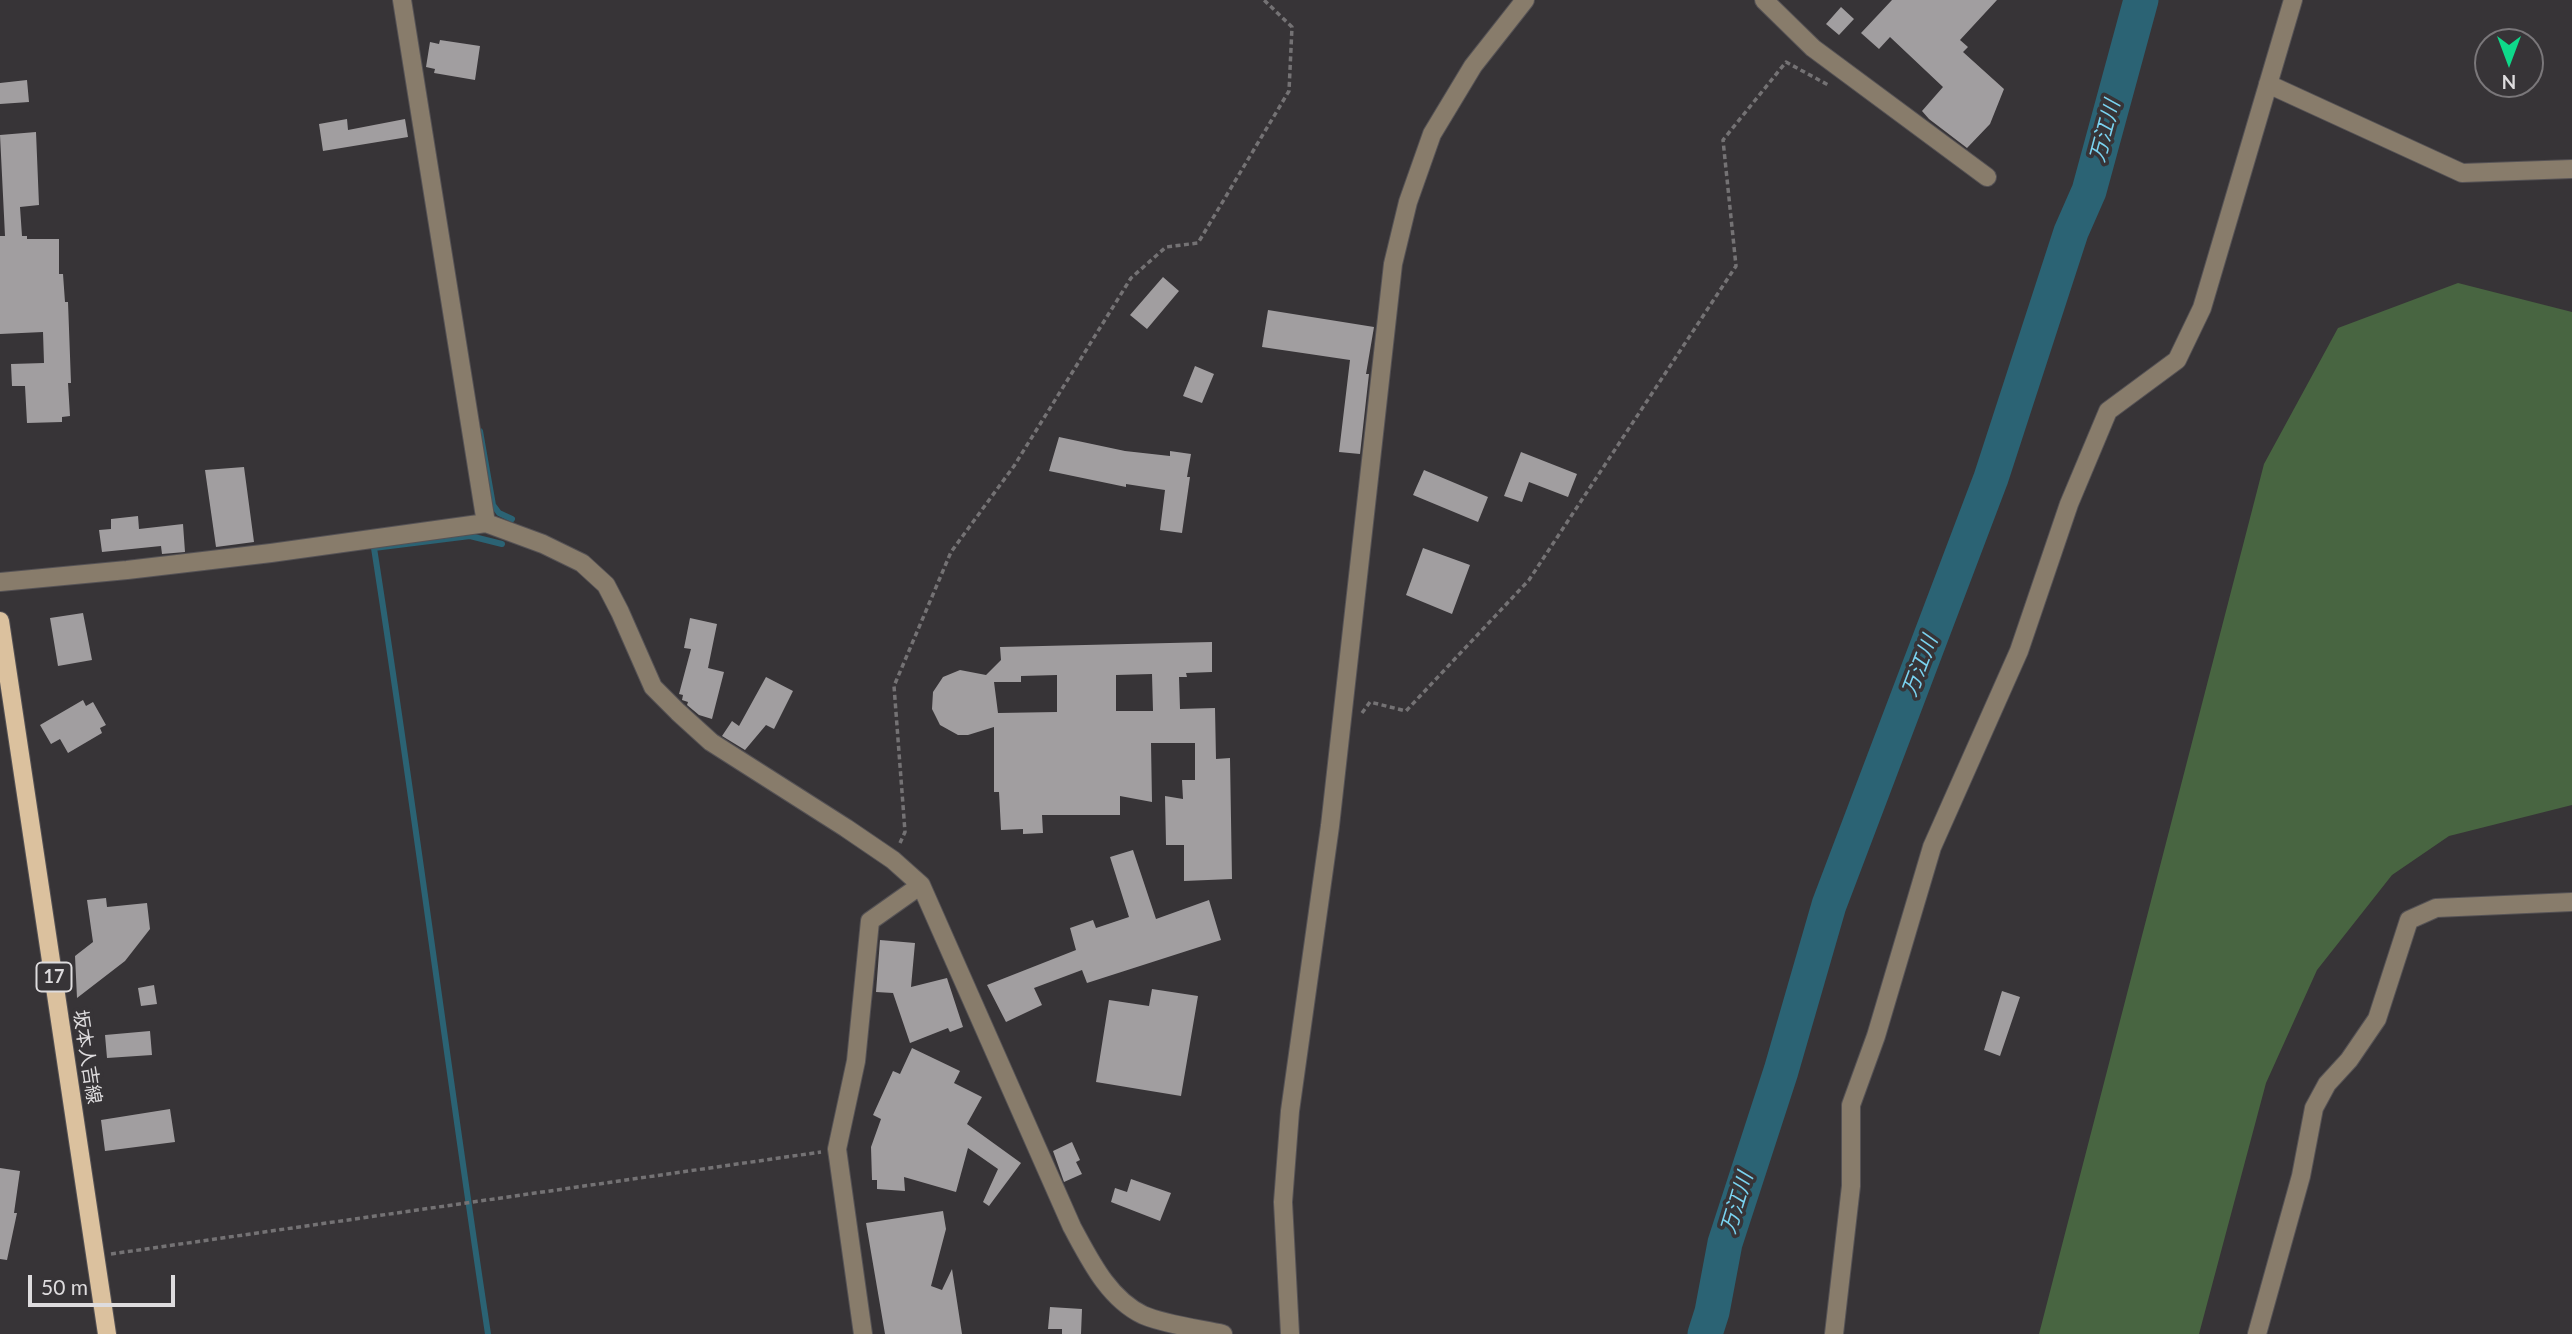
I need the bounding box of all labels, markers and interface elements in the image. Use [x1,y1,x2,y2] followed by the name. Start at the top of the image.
[2474,28,2544,98] north arrow
[2502,71,2516,94] text: N
[2085,97,2125,165] water label: 万江川
[1897,632,1943,700] water label: 万江川
[36,962,72,992] road number: 17
[68,1008,106,1106] street label: 坂本人吉線
[1716,1169,1758,1237] water label: 万江川
[32,1260,178,1304] scale bar
[41,1274,88,1299] text: 50 m

